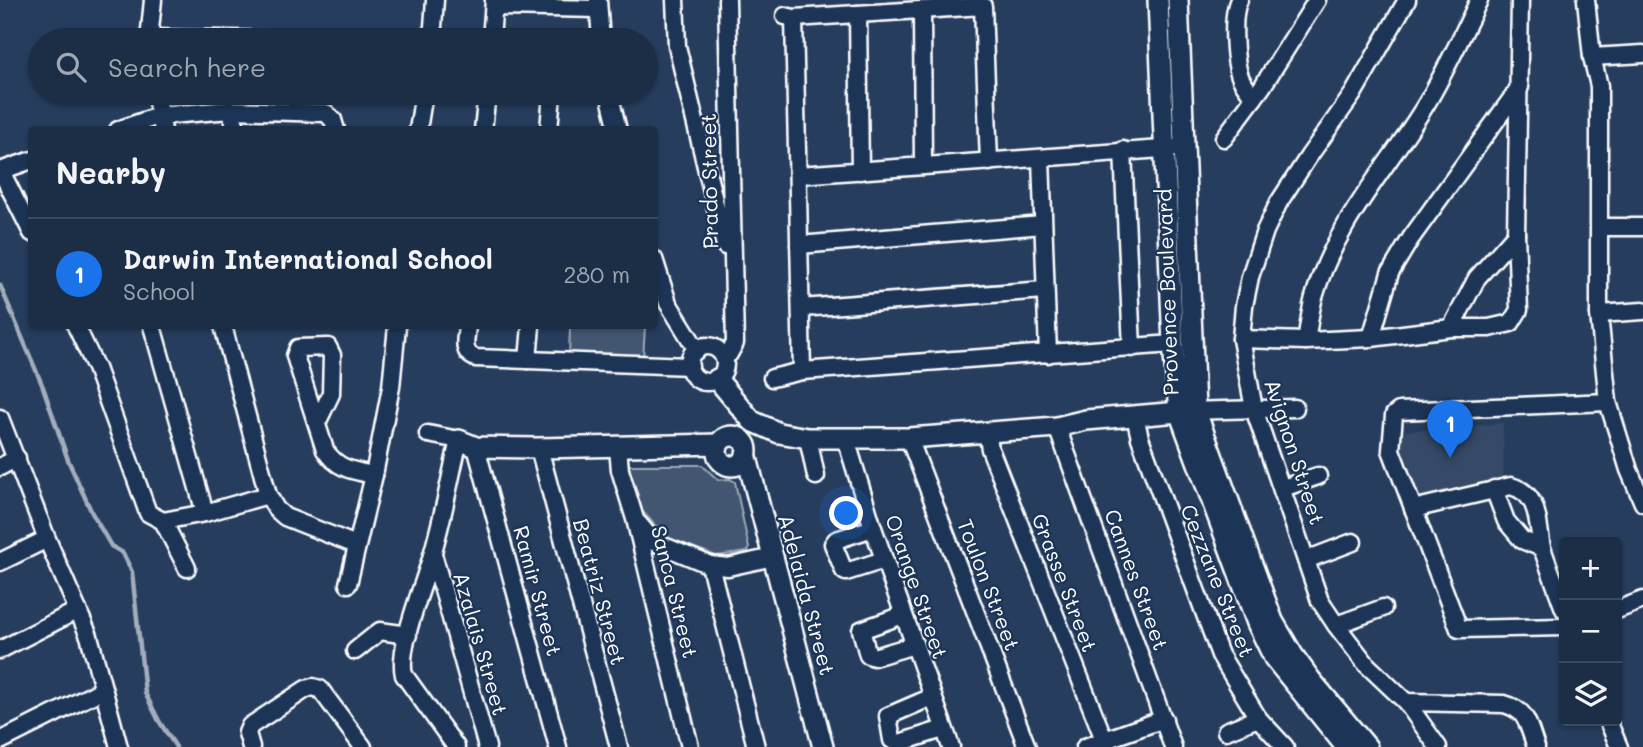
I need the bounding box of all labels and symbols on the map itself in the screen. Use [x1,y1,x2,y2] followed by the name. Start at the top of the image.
[694,113,723,249] street label: Prado Street
[1149,188,1184,396] street label: Provence Boulevard
[1259,375,1332,528] street label: Avignon Street
[1427,400,1473,458] pin: 1
[829,496,863,530] your location
[1175,500,1261,661] street label: Cezzane Street
[1099,505,1175,654] street label: Cannes Street
[1027,509,1104,656] street label: Grasse Street
[773,511,842,678] street label: Adelaida Street
[880,511,955,662] street label: Orange Street
[568,515,633,668] street label: Beatriz Street
[952,515,1027,654] street label: Toulon Street
[508,522,569,659] street label: Ramir Street
[646,523,705,661] street label: Sanca Street
[448,569,515,718] street label: Azalais Street

